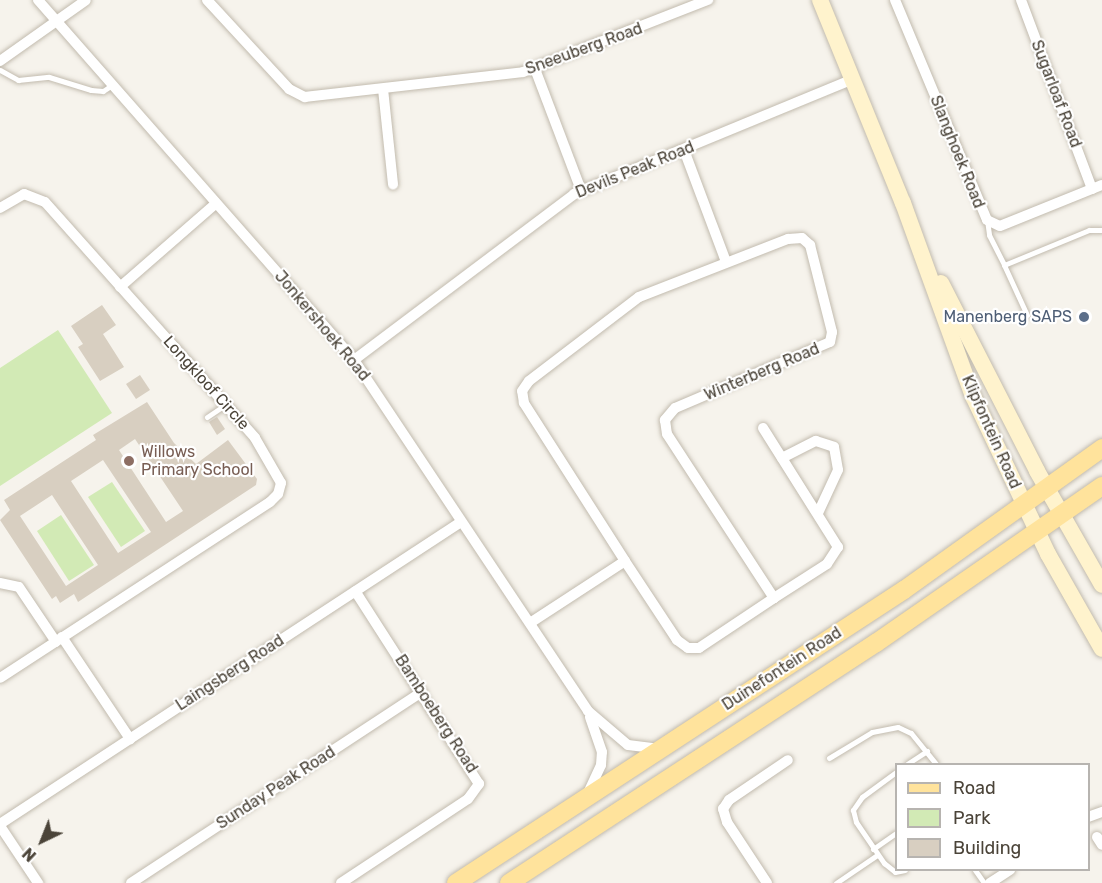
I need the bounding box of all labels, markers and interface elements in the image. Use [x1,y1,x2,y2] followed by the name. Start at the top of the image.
[523,19,645,79] street label: Sneeuberg Road
[1027,37,1085,151] street label: Sugarloaf Road
[926,93,988,211] street label: Slanghoek Road
[573,137,697,203] street label: Devils Peak Road
[270,267,374,385] street label: Jonkershoek Road
[944,307,1072,327] place label: Manenberg SAPS
[1077,310,1091,324] marker: Manenberg SAPS
[159,332,253,434] street label: Longkloof Circle
[701,339,823,405] street label: Winterberg Road
[957,372,1025,492] street label: Klipfontein Road
[141,442,254,480] place label: Willows Primary School
[122,454,136,468] marker: Willows Primary School
[719,623,845,715] street label: Duinefontein Road
[172,631,288,715] street label: Laingsberg Road
[391,651,481,777] street label: Bamboeberg Road
[213,742,339,834] street label: Sunday Peak Road
[895,763,1090,871] legend
[953,777,996,799] text: Road
[953,807,990,829] text: Park
[12,811,72,871] north arrow
[953,837,1021,859] text: Building
[19,844,40,865] text: N

